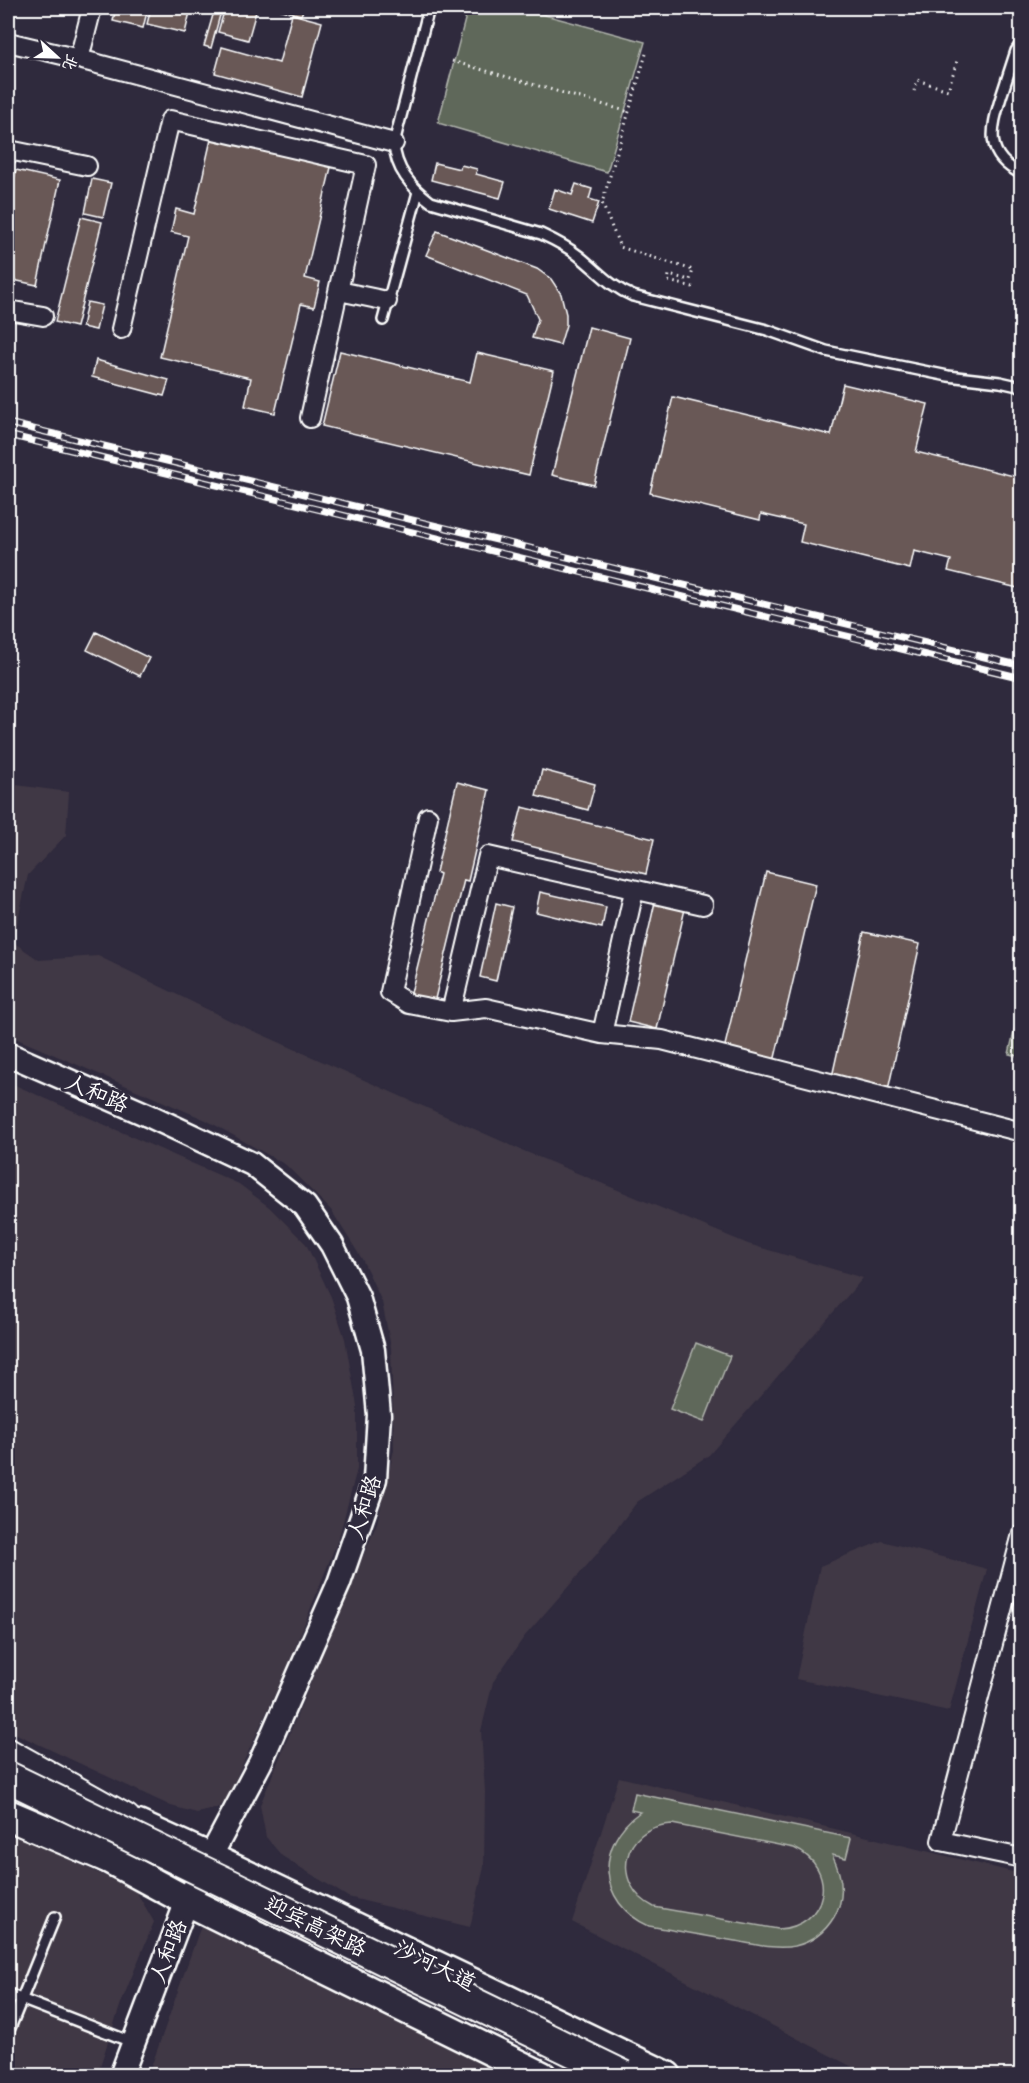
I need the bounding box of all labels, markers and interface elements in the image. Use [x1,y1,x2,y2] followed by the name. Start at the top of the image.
[27,27,87,87] north arrow
[54,50,87,75] text: 北
[59,1062,135,1124] street label: 人和路
[336,1470,392,1544] street label: 人和路
[258,1884,374,1968] street label: 迎宾高架路
[138,1913,198,1989] street label: 人和路
[387,1928,483,2002] street label: 沙河大道

